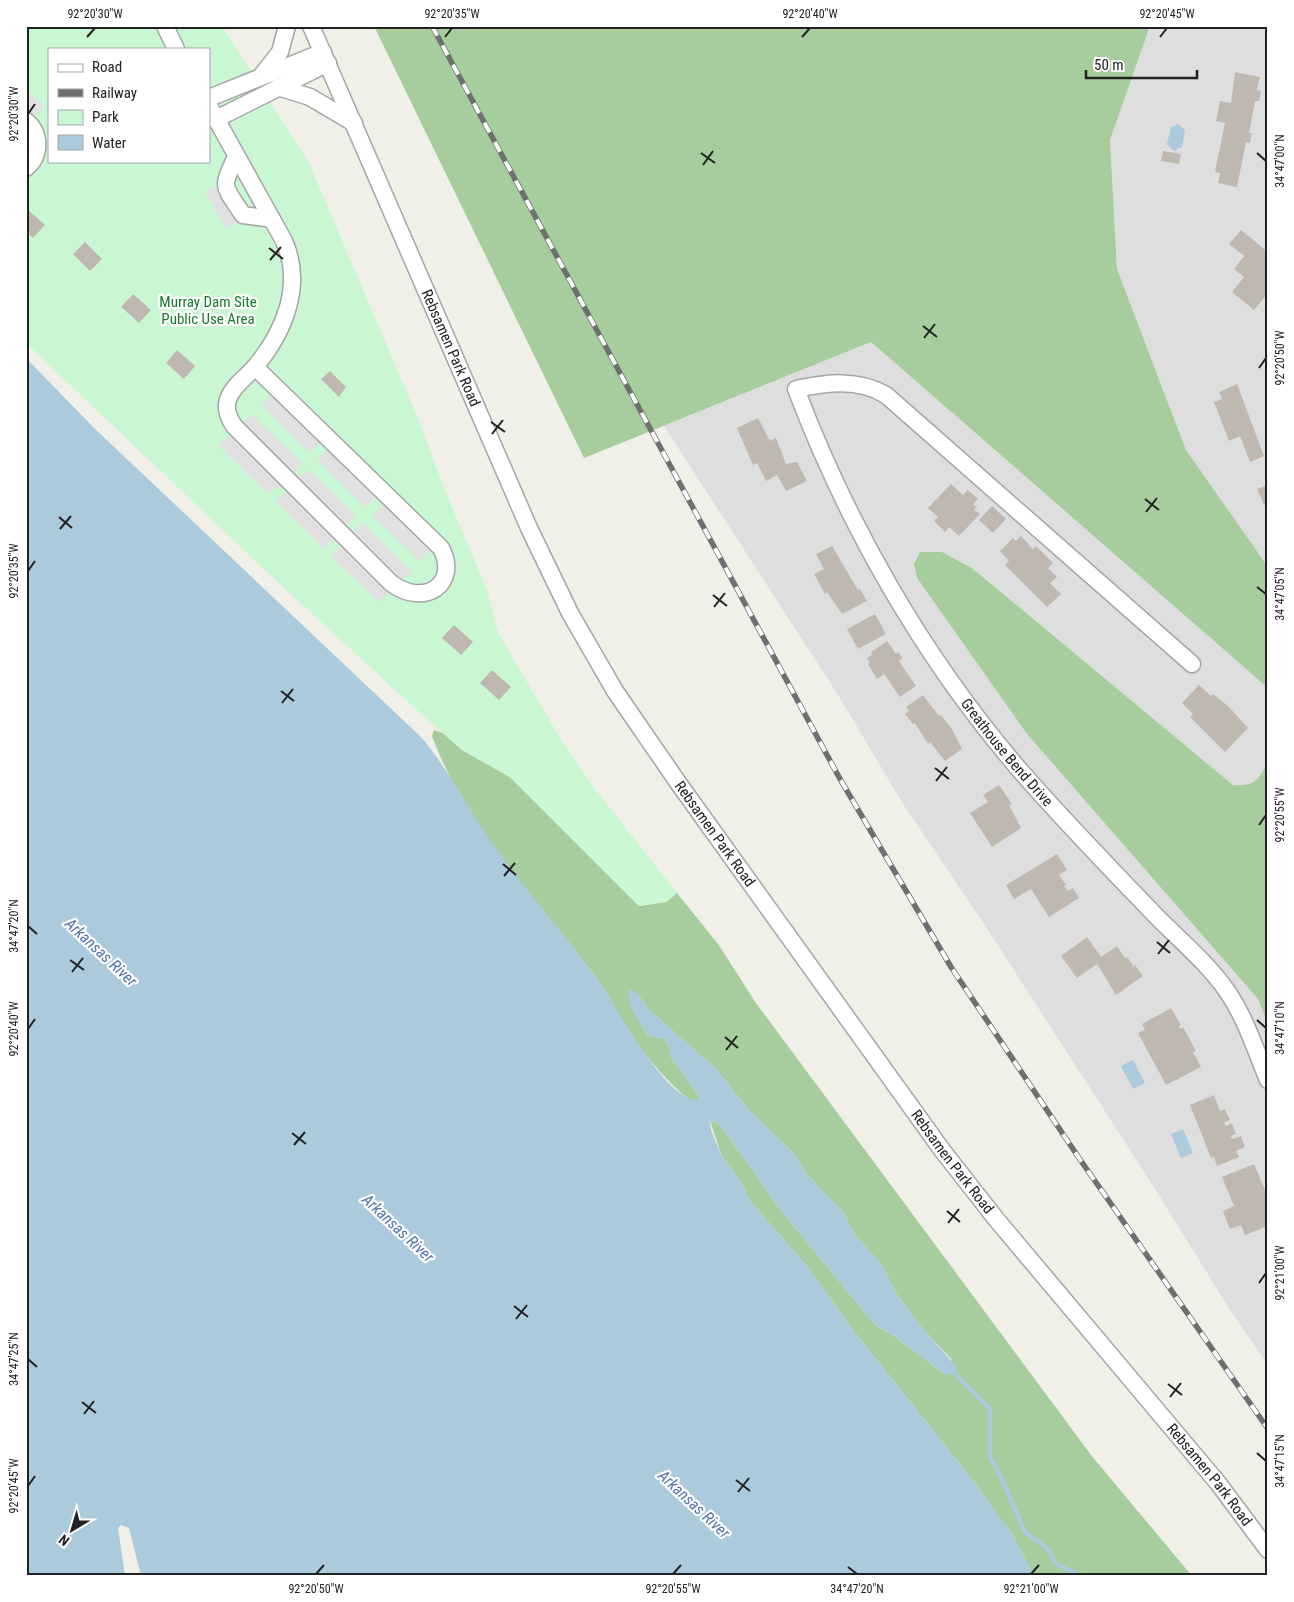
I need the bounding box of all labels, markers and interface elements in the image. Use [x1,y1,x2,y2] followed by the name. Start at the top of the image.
[67,7,123,21] text: 92°20'30"W
[424,7,480,21] text: 92°20'35"W
[782,7,838,21] text: 92°20'40"W
[1139,7,1195,21] text: 92°20'45"W
[48,48,210,162] legend
[1086,48,1198,80] scale bar
[1094,56,1124,74] text: 50 m
[92,58,122,76] text: Road
[92,84,137,102] text: Railway
[7,86,21,142] text: 92°20'30"W
[92,108,119,126] text: Park
[92,134,127,152] text: Water
[1273,134,1287,188] text: 34°47'00"N
[417,287,484,409] street label: Rebsamen Park Road
[159,293,257,328] park label: Murray Dam Site Public Use Area
[1273,330,1287,386] text: 92°20'50"W
[7,543,21,599] text: 92°20'35"W
[1273,567,1287,621] text: 34°47'05"N
[957,695,1057,810] street label: Greathouse Bend Drive
[671,778,759,890] street label: Rebsamen Park Road
[1273,787,1287,843] text: 92°20'55"W
[7,899,21,953] text: 34°47'20"N
[60,913,142,991] water label: Arkansas River
[7,1001,21,1057] text: 92°20'40"W
[1273,1001,1287,1055] text: 34°47'10"N
[907,1106,998,1217] street label: Rebsamen Park Road
[357,1189,439,1267] water label: Arkansas River
[1273,1245,1287,1301] text: 92°21'00"W
[7,1332,21,1386] text: 34°47'25"N
[1163,1420,1256,1529] street label: Rebsamen Park Road
[1273,1434,1287,1488] text: 34°47'15"N
[7,1458,21,1514] text: 92°20'45"W
[653,1465,735,1543] water label: Arkansas River
[48,1504,98,1554] north arrow
[56,1531,72,1549] text: N
[288,1582,344,1596] text: 92°20'50"W
[645,1582,701,1596] text: 92°20'55"W
[830,1582,884,1596] text: 34°47'20"N
[1003,1582,1059,1596] text: 92°21'00"W

